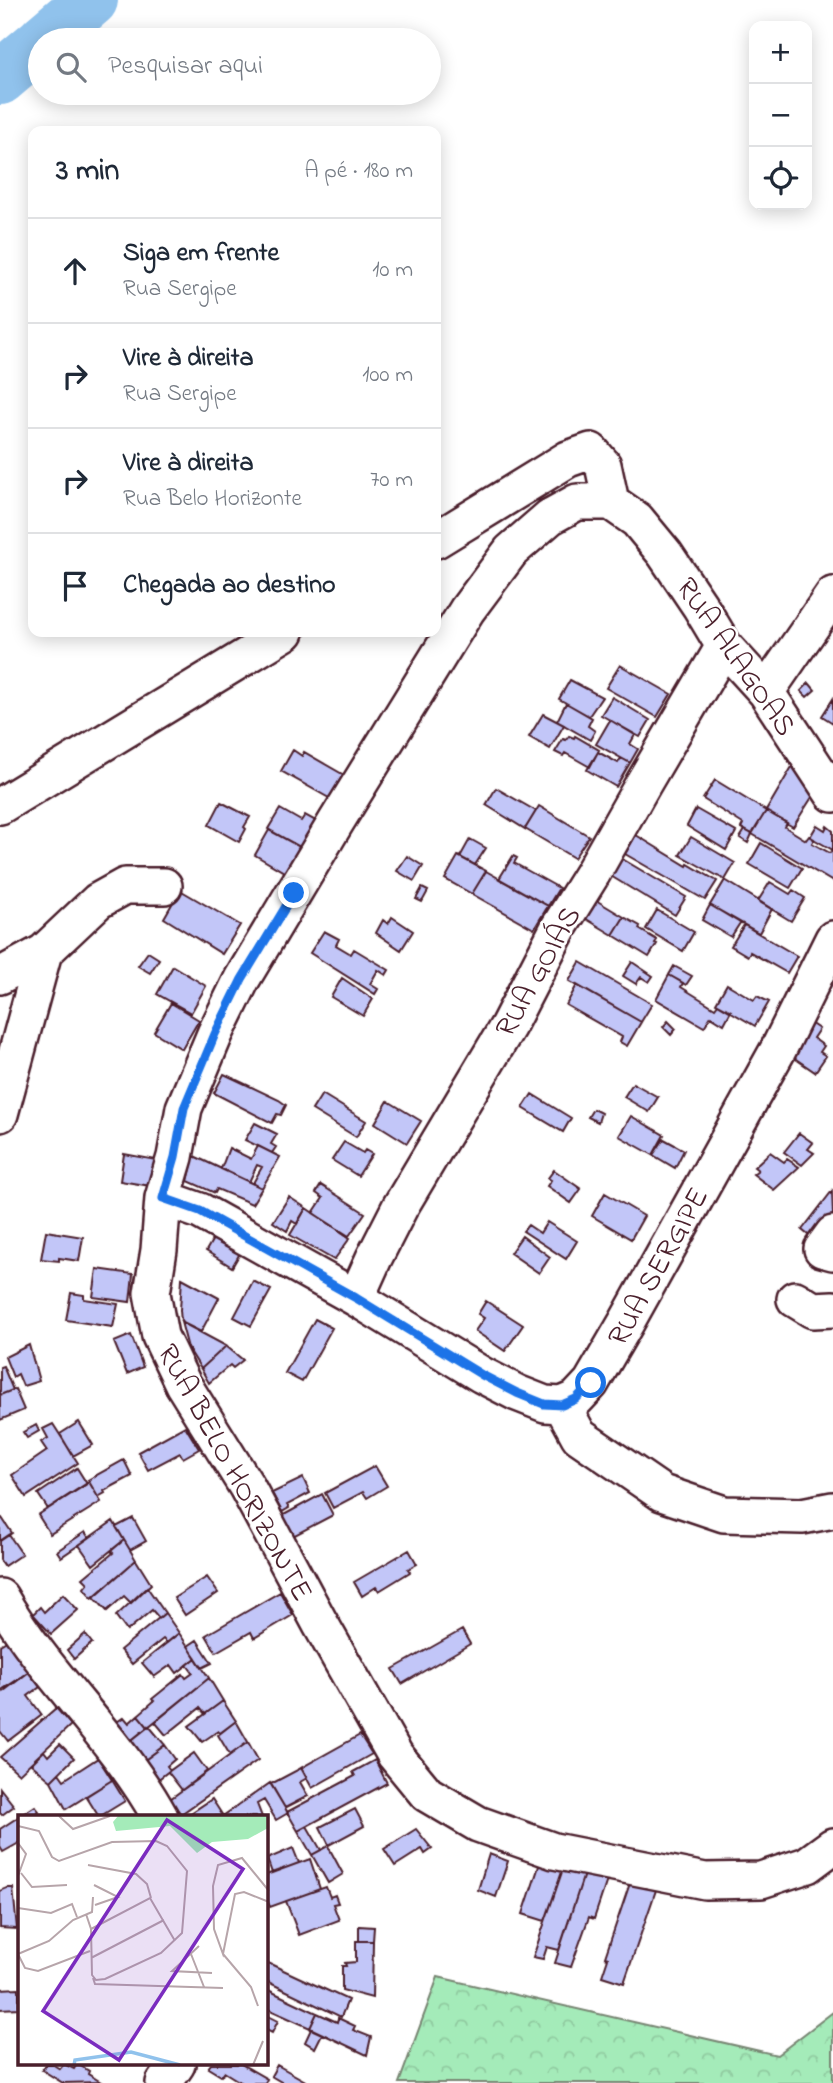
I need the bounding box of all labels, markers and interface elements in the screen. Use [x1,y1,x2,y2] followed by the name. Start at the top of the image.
[749,21,812,210] map controls
[749,21,812,84] button: +
[28,28,441,105] search box
[52,48,90,86] icon: search
[108,48,263,86] text: Pesquisar aqui
[749,84,812,147] button: −
[749,147,812,210] button: locate
[56,150,119,194] text: 3 min
[304,155,413,188] text: A pé · 180 m
[123,235,279,273] text: Siga em frente
[56,252,94,290] icon: ahead
[372,254,413,287] text: 10 m
[123,273,236,306] text: Rua Sergipe
[123,340,254,378] text: Vire à direita
[56,357,94,395] icon: right
[362,359,413,392] text: 100 m
[123,378,236,411] text: Rua Sergipe
[123,445,254,483] text: Vire à direita
[56,462,94,500] icon: right
[370,464,413,497] text: 70 m
[123,483,302,516] text: Rua Belo Horizonte
[56,567,94,605] icon: arrive
[123,567,335,605] text: Chegada ao destino
[663,569,806,746] street label: RUA ALAGOAS
[278,877,309,908] route end
[485,899,594,1046] street label: RUA GOIÁS
[598,1180,721,1355] street label: RUA SERGIPE
[144,1337,323,1610] street label: RUA BELO HORIZONTE
[575,1367,606,1398] route start
[18,1815,268,2066] inset map

